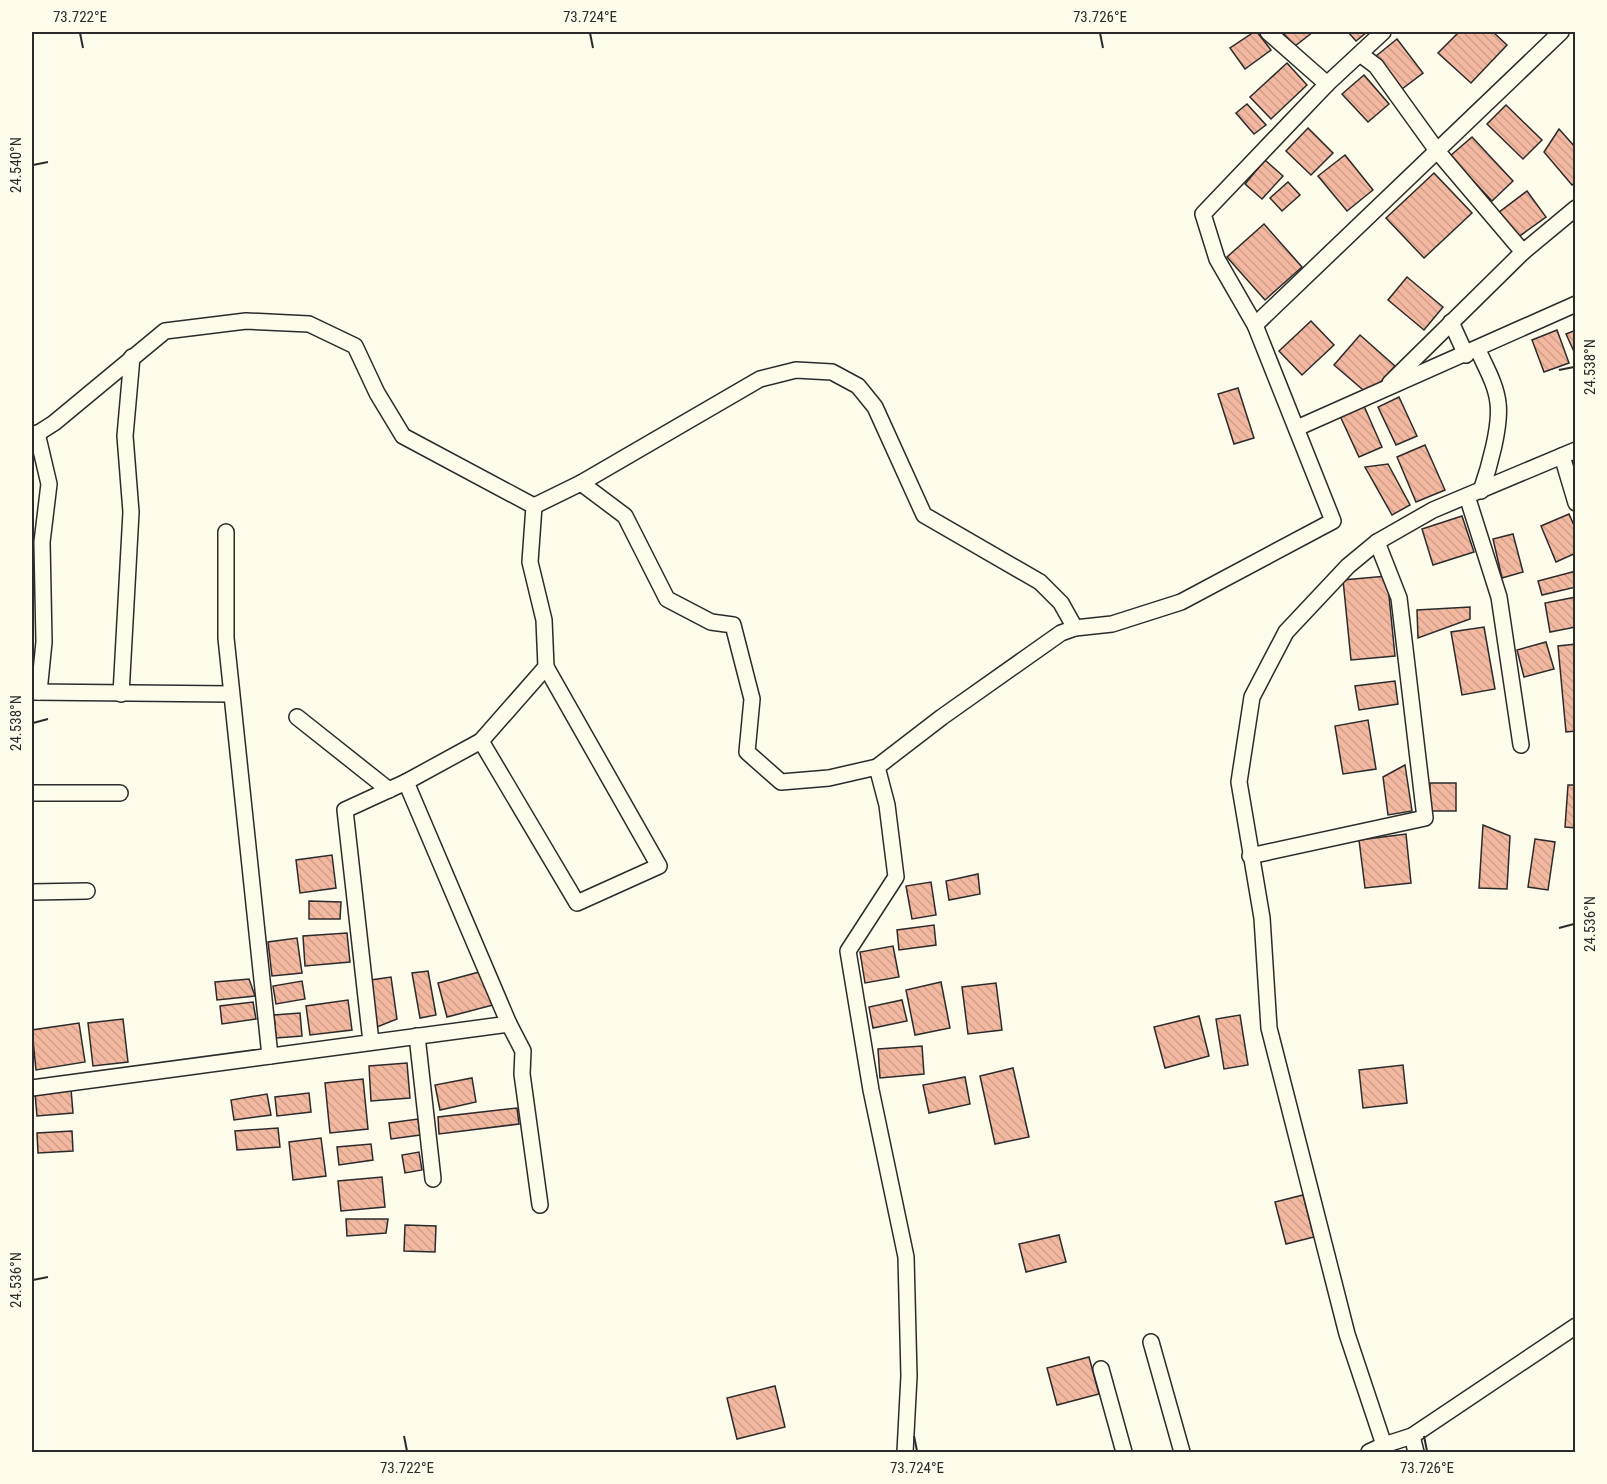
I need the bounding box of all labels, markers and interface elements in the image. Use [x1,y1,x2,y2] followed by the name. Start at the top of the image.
[53,8,107,26] text: 73.722°E
[563,8,617,26] text: 73.724°E
[1073,8,1127,26] text: 73.726°E
[7,137,25,193] text: 24.540°N
[1581,339,1599,395] text: 24.538°N
[7,695,25,751] text: 24.538°N
[1581,896,1599,952] text: 24.536°N
[7,1252,25,1308] text: 24.536°N
[380,1459,434,1477] text: 73.722°E
[890,1459,944,1477] text: 73.724°E
[1400,1459,1454,1477] text: 73.726°E

